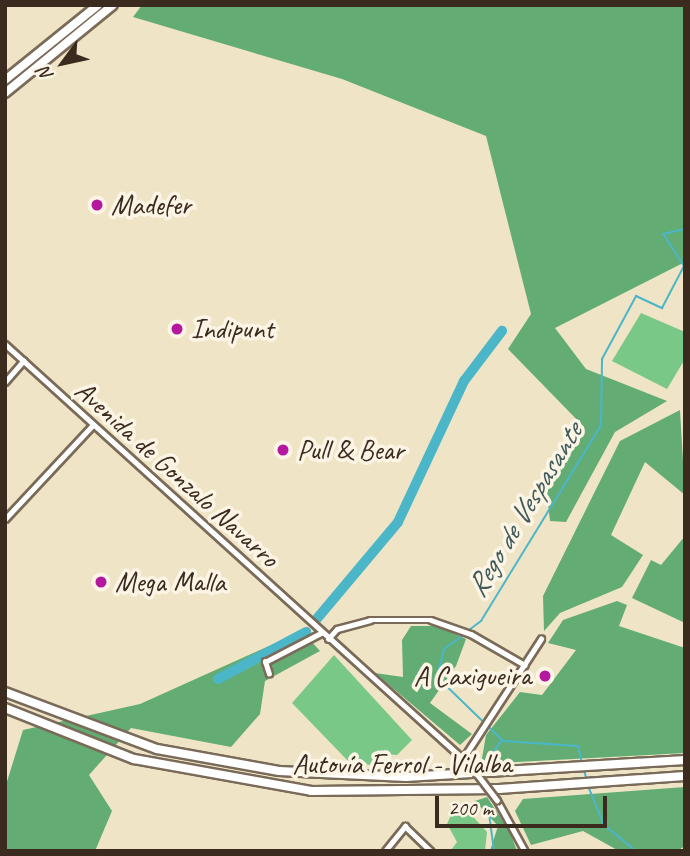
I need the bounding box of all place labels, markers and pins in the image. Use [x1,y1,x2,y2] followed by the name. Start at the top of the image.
[111,188,191,222] place label: Madefer
[89,197,105,213] marker: Madefer
[191,312,274,346] place label: Indipunt
[169,321,185,337] marker: Indipunt
[297,433,404,467] place label: Pull & Bear
[275,442,291,458] marker: Pull & Bear
[115,565,225,599] place label: Mega Malla
[93,574,109,590] marker: Mega Malla
[414,659,531,693] place label: A Caxigueira
[537,668,553,684] marker: A Caxigueira

